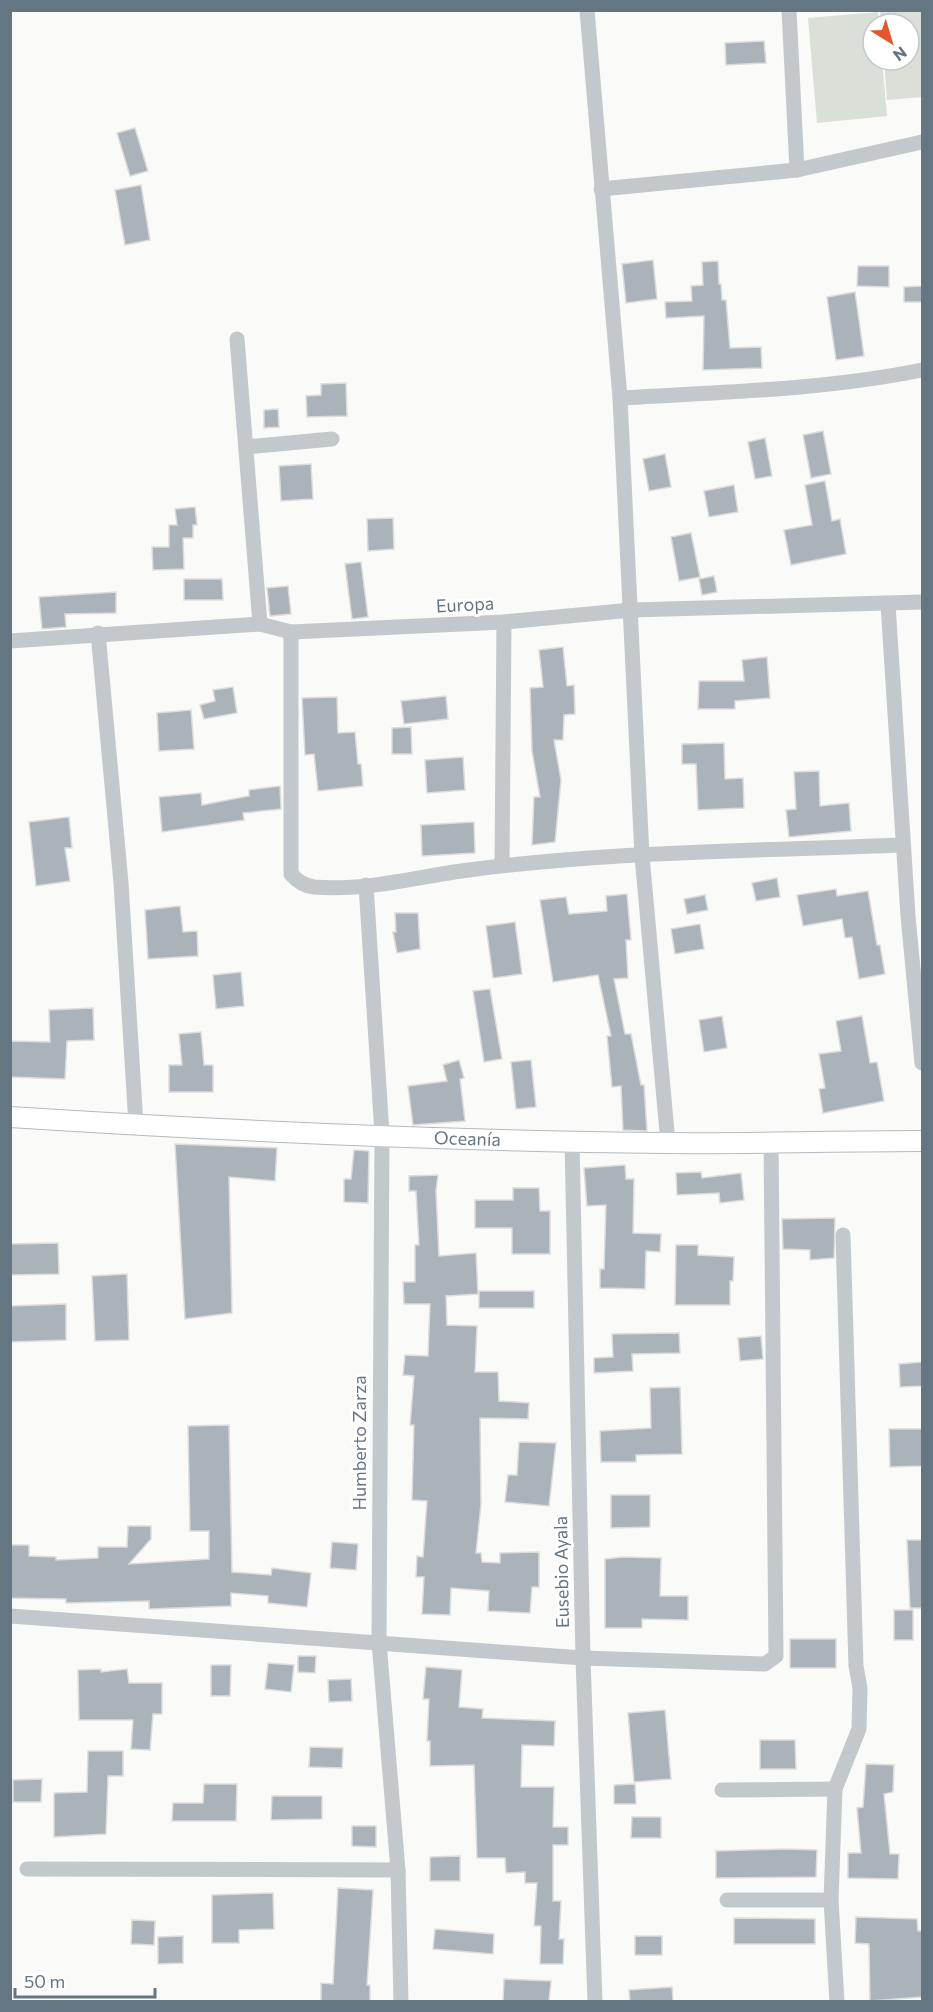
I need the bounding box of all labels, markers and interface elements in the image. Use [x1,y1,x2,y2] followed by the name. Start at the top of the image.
[861,12,921,72] north arrow
[890,43,911,66] text: N
[435,591,495,617] street label: Europa
[434,1126,501,1150] street label: Oceanía
[348,1375,370,1511] street label: Humberto Zarza
[549,1516,573,1628] street label: Eusebio Ayala
[15,1961,154,1999] scale bar
[24,1970,65,1992] text: 50 m

